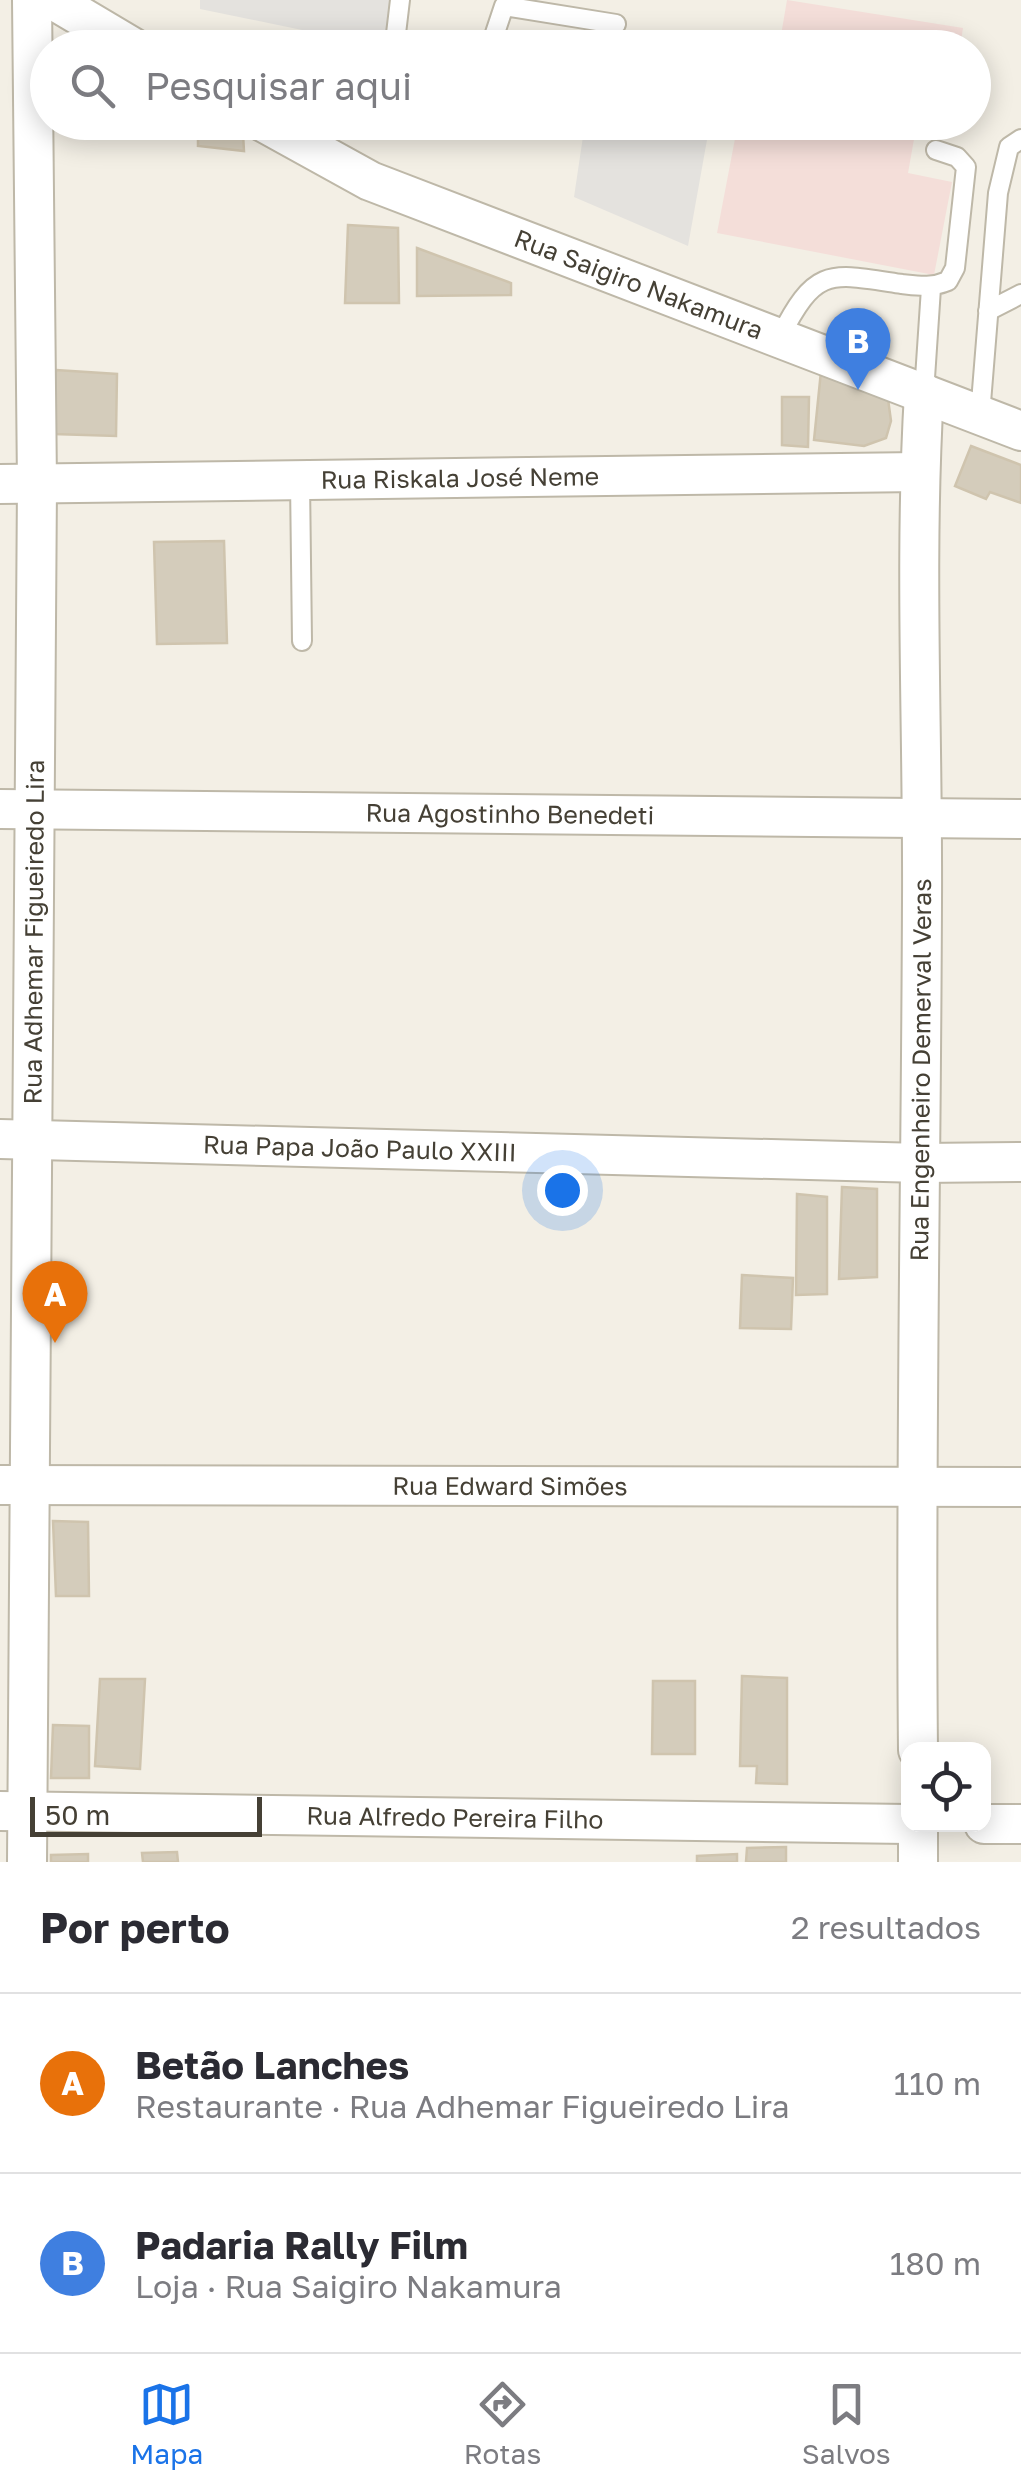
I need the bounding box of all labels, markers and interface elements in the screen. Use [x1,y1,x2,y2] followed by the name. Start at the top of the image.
[30,30,991,140] search box
[65,58,120,113] icon: search
[145,63,412,108] text: Pesquisar aqui
[510,222,768,345] street label: Rua Saigiro Nakamura
[826,308,890,390] pin: B
[320,460,599,495] street label: Rua Riskala José Neme
[16,759,50,1105] street label: Rua Adhemar Figueiredo Lira
[365,797,655,830] street label: Rua Agostinho Benedeti
[903,878,937,1262] street label: Rua Engenheiro Demerval Veras
[203,1128,517,1167] street label: Rua Papa João Paulo XXIII
[537,1165,588,1216] your location
[22,1260,88,1343] pin: A
[392,1470,628,1501] street label: Rua Edward Simões
[901,1742,991,1832] map controls
[901,1742,991,1832] button: locate
[30,1792,262,1836] scale bar
[45,1798,110,1831] text: 50 m
[306,1799,604,1835] street label: Rua Alfredo Pereira Filho
[40,1902,230,1952] text: Por perto
[791,1908,981,1946] text: 2 resultados
[135,2042,409,2087] text: Betão Lanches
[61,2064,84,2102] text: A
[894,2064,981,2102] text: 110 m
[135,2087,790,2125] text: Restaurante · Rua Adhemar Figueiredo Lira
[135,2222,468,2267] text: Padaria Rally Film
[61,2244,84,2282] text: B
[890,2244,981,2282] text: 180 m
[135,2267,562,2305] text: Loja · Rua Saigiro Nakamura
[130,2377,203,2470] tab: Mapa
[464,2377,541,2470] tab: Rotas
[802,2377,891,2470] tab: Salvos

